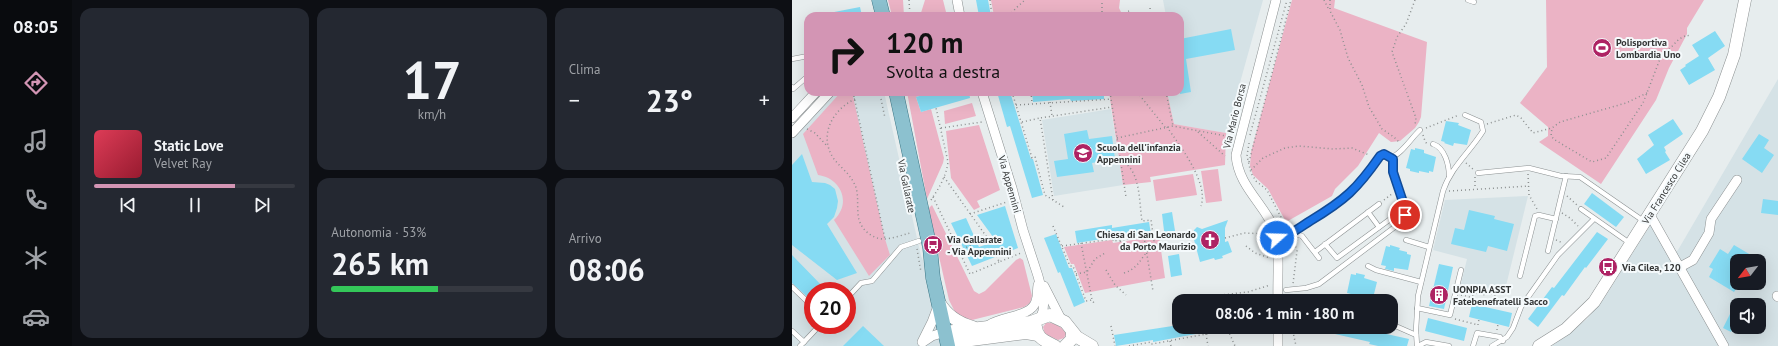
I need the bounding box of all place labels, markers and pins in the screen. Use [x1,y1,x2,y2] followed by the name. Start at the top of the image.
[1616,36,1681,61] place label: Polisportiva Lombardia Uno
[1591,37,1613,59] sports icon: Polisportiva Lombardia Uno
[1097,141,1181,166] place label: Scuola dell'infanzia Appennini
[1072,142,1094,164] school or university icon: Scuola dell'infanzia Appennini
[1388,198,1422,232] pin
[1097,228,1197,253] place label: Chiesa di San Leonardo da Porto Maurizio
[1199,229,1221,251] church icon: Chiesa di San Leonardo da Porto Maurizio
[946,233,1012,258] place label: Via Gallarate - Via Appennini
[922,234,944,256] bus stop icon: Via Gallarate - Via Appennini
[1597,256,1619,278] bus stop icon: Via Cilea, 120
[1621,261,1681,274] place label: Via Cilea, 120
[1453,283,1548,308] place label: UONPIA ASST Fatebenefratelli Sacco
[1428,284,1450,306] building icon: UONPIA ASST Fatebenefratelli Sacco

